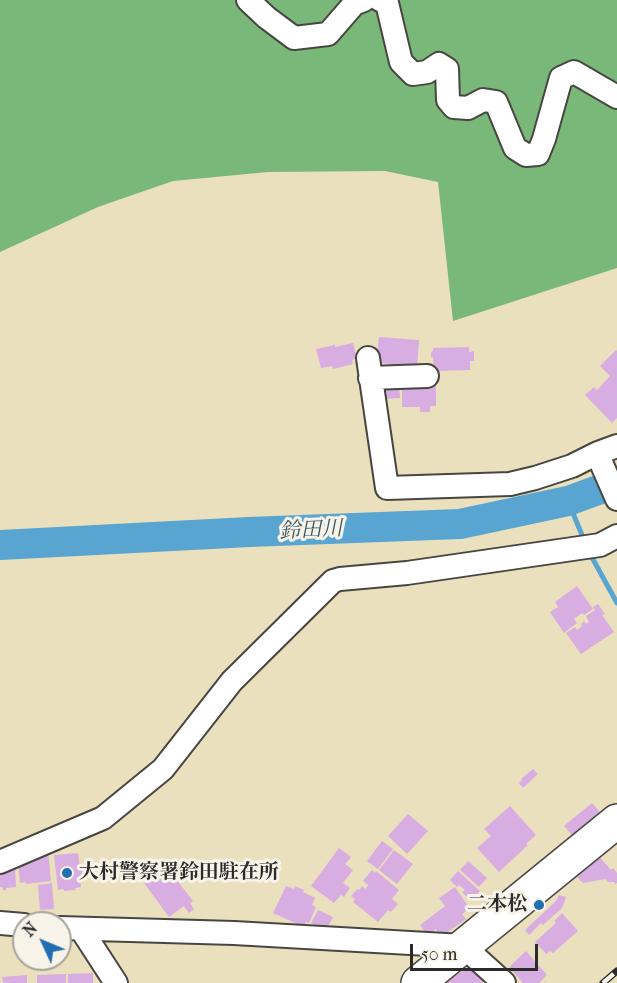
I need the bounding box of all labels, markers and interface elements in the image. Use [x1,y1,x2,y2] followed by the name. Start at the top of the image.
[279,517,343,545] water label: 鈴田川
[79,861,279,885] place label: 大村警察署鈴田駐在所
[60,866,74,880] marker: 大村警察署鈴田駐在所
[467,893,527,917] place label: 二本松
[532,898,546,912] marker: 二本松
[12,911,72,971] north arrow
[19,919,41,941] text: N
[413,932,540,970] scale bar
[421,944,457,965] text: 50 m

